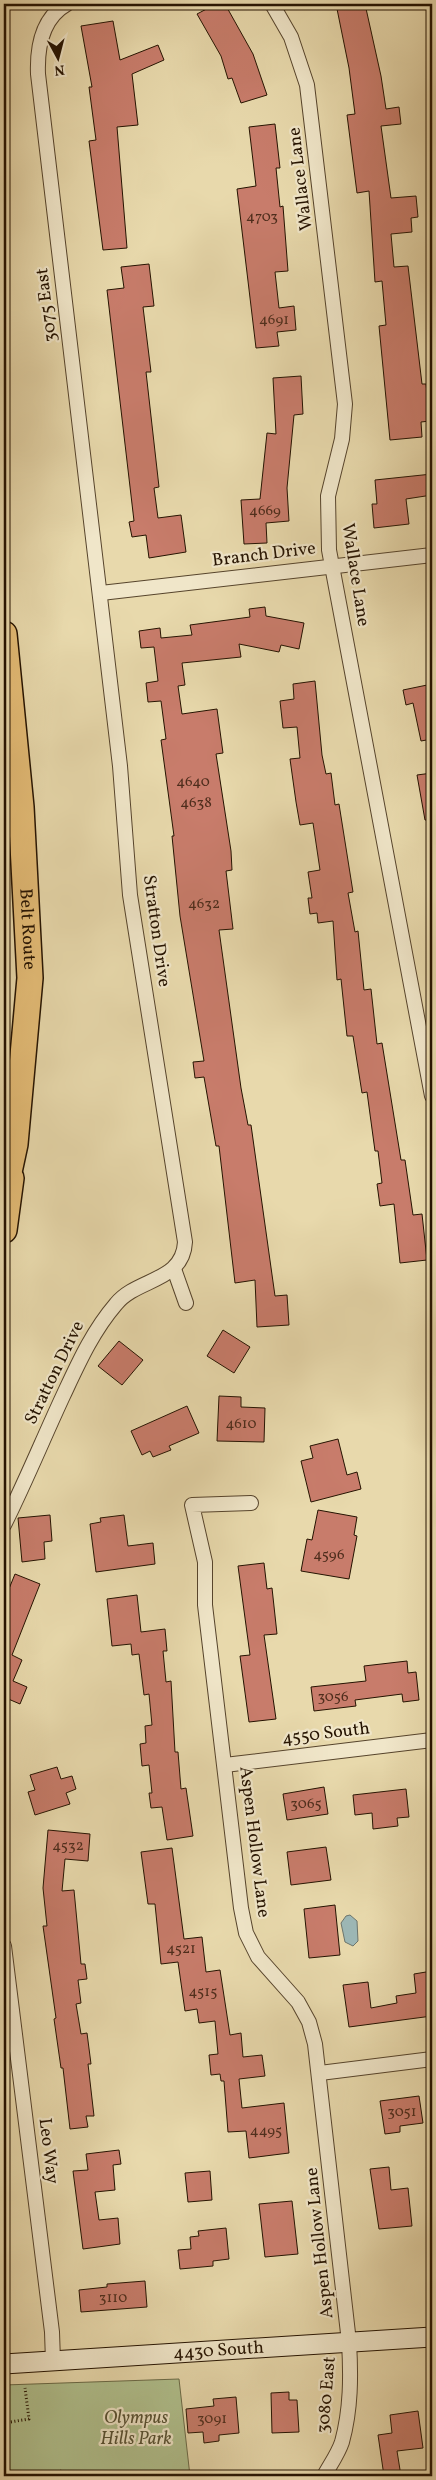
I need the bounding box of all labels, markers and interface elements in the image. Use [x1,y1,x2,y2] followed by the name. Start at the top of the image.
[32,32,82,82] north arrow
[53,59,66,79] text: N
[282,126,320,232] street label: Wallace Lane
[246,207,278,228] house number: 4703
[30,267,64,343] street label: 3075 East
[259,310,289,331] house number: 4691
[249,501,281,522] house number: 4669
[335,522,375,628] street label: Wallace Lane
[211,536,317,574] street label: Branch Drive
[176,772,210,793] house number: 4640
[180,793,212,814] house number: 4638
[136,873,176,989] street label: Stratton Drive
[13,888,42,970] street label: Belt Route
[188,894,220,915] house number: 4632
[19,1317,91,1429] street label: Stratton Drive
[225,1414,257,1435] house number: 4610
[313,1545,345,1566] house number: 4596
[317,1687,349,1708] house number: 3056
[281,1716,372,1752] street label: 4550 South
[232,1765,276,1919] street label: Aspen Hollow Lane
[290,1794,322,1815] house number: 3065
[52,1836,84,1857] house number: 4532
[166,1939,196,1960] house number: 4521
[189,1982,217,2003] house number: 4515
[387,2102,417,2123] house number: 3051
[32,2117,64,2186] street label: Leo Way
[250,2121,282,2142] house number: 4495
[300,2166,340,2320] street label: Aspen Hollow Lane
[99,2288,127,2309] house number: 3110
[172,2335,265,2366] street label: 4430 South
[311,2356,343,2434] street label: 3080 East
[100,2406,172,2452] park label: Olympus Hills Park
[197,2409,227,2430] house number: 3091

